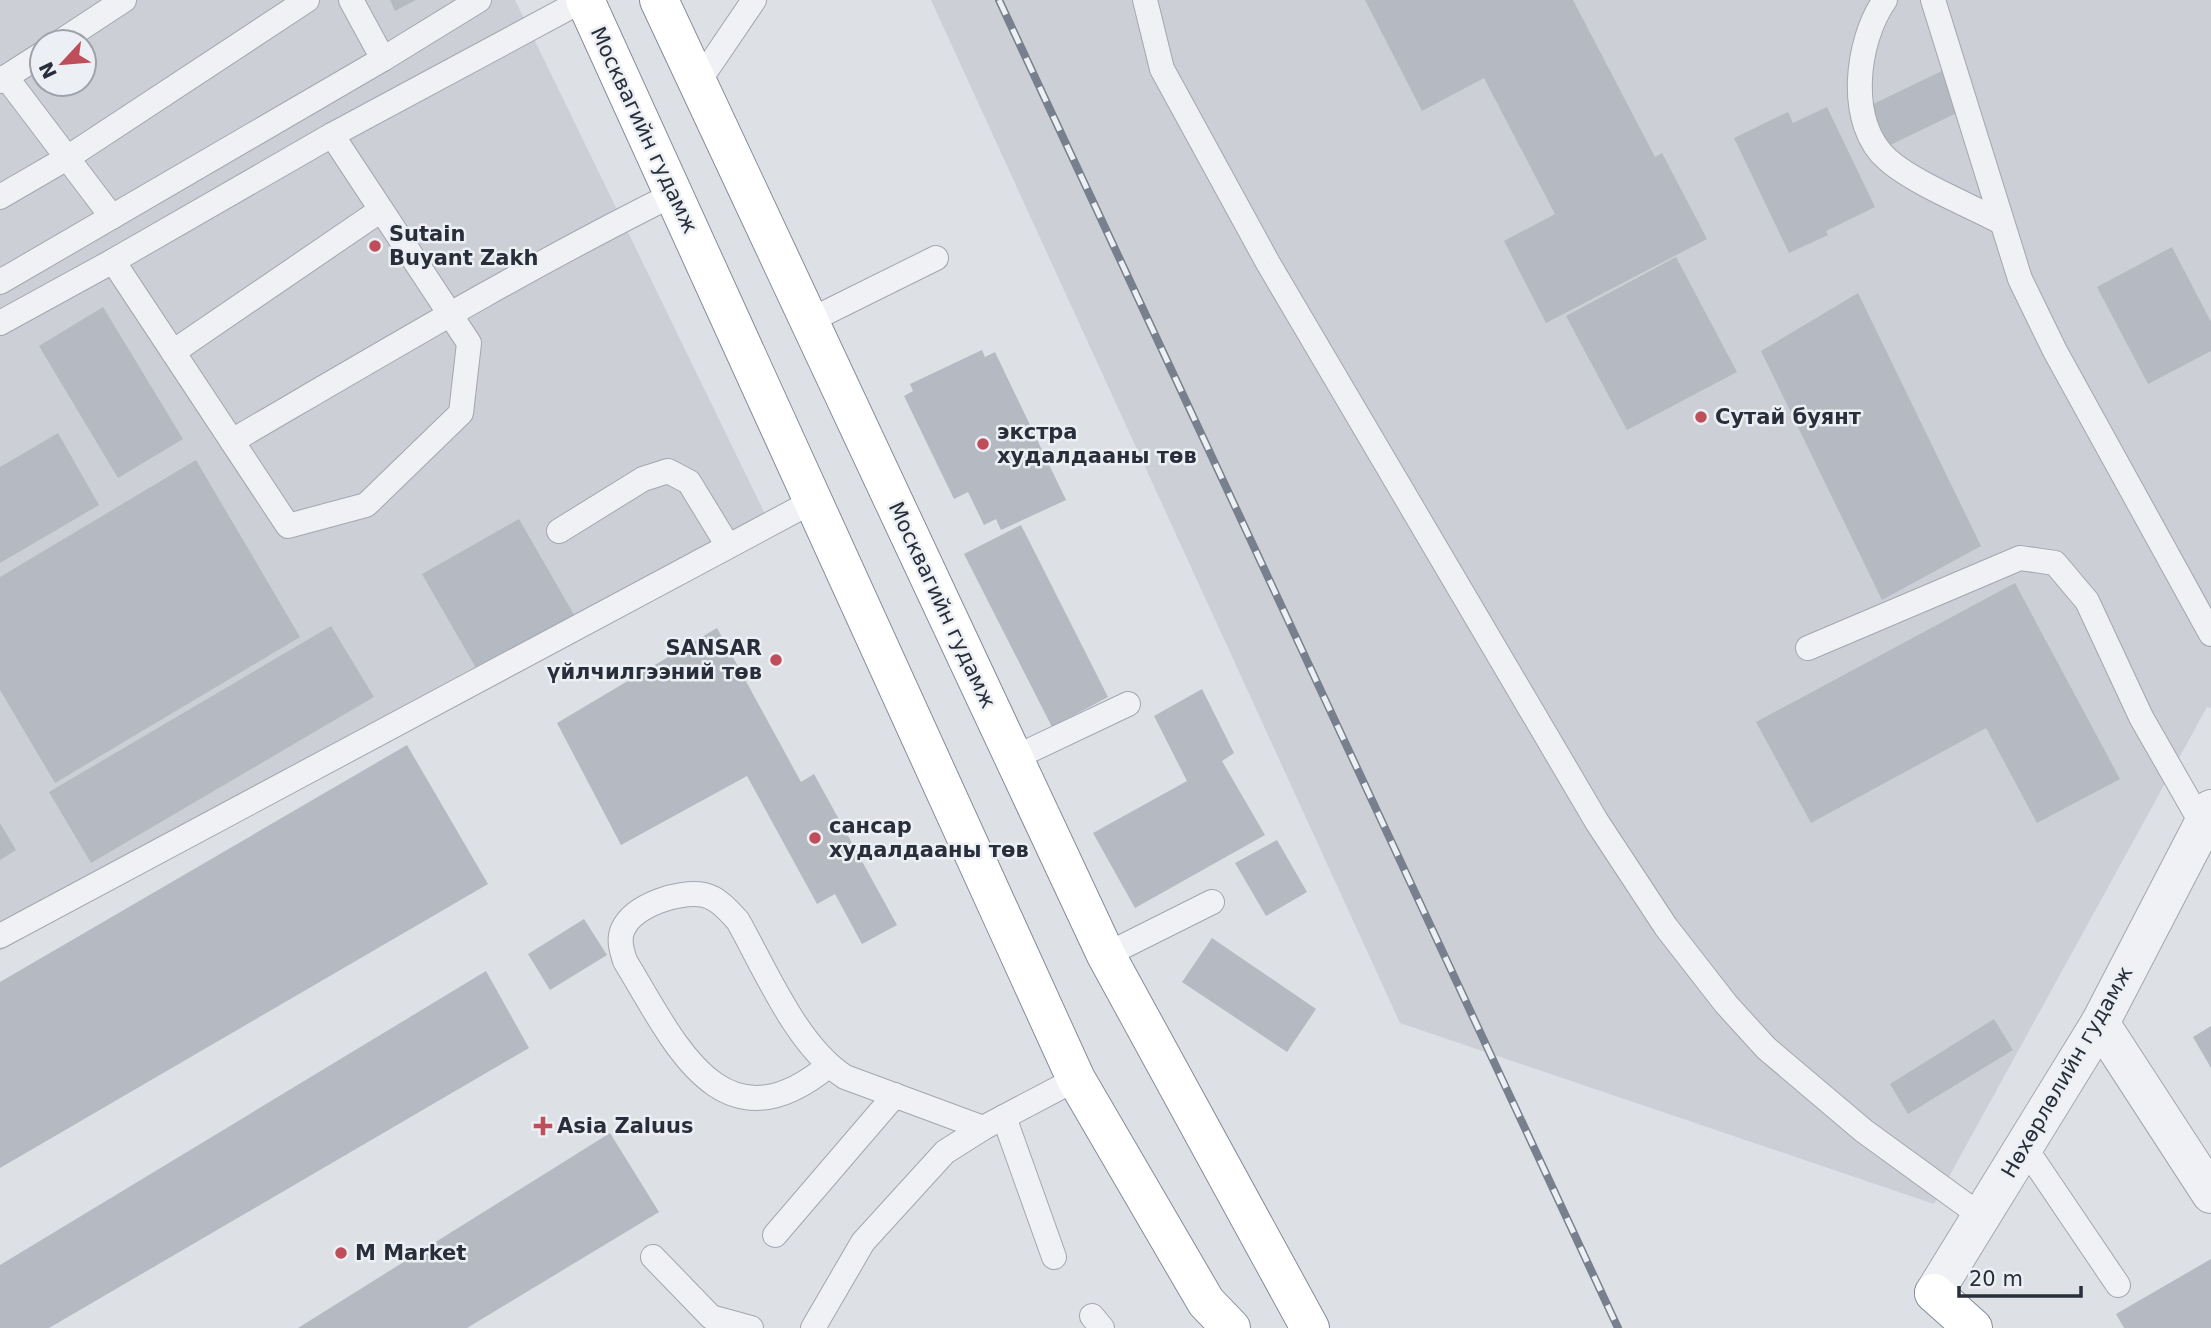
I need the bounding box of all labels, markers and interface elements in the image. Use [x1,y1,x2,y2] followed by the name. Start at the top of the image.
[586,23,702,237] street label: Москвагийн гудамж
[28,28,98,98] north arrow
[34,58,61,82] text: N
[389,222,538,270] place label: Sutain Buyant Zakh
[367,238,383,254] marker: Sutain Buyant Zakh
[1715,405,1862,429] place label: Сутай буянт
[1693,409,1709,425] marker: Сутай буянт
[997,420,1197,468] place label: экстра худалдааны төв
[975,436,991,452] marker: экстра худалдааны төв
[884,498,1000,712] street label: Москвагийн гудамж
[547,636,762,684] place label: SANSAR үйлчилгээний төв
[768,652,784,668] marker: SANSAR үйлчилгээний төв
[829,814,1029,862] place label: сансар худалдааны төв
[807,830,823,846] marker: сансар худалдааны төв
[1997,962,2137,1182] street label: Нөхөрлөлийн гудамж
[557,1114,693,1138] place label: Asia Zaluus
[535,1118,551,1134] marker: Asia Zaluus
[355,1241,466,1265] place label: М Market
[333,1245,349,1261] marker: М Market
[1959,1254,2082,1298] scale bar
[1969,1267,2023,1291] text: 20 m

